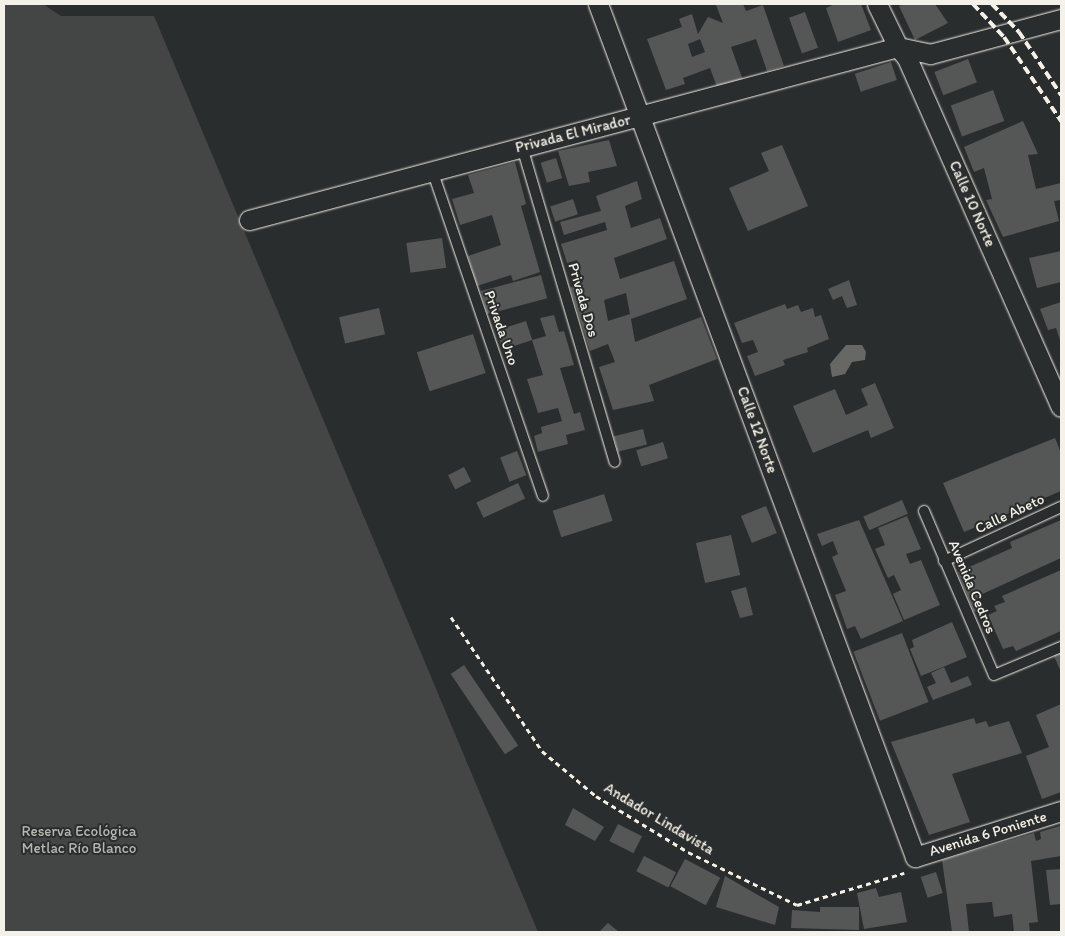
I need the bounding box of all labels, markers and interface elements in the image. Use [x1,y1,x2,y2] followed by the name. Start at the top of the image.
[513,111,633,157] street label: Privada El Mirador
[945,158,999,250] street label: Calle 10 Norte
[564,261,602,339] street label: Privada Dos
[480,288,522,368] street label: Privada Uno
[733,384,781,476] street label: Calle 12 Norte
[973,490,1047,538] street label: Calle Abeto
[944,538,1000,636] street label: Avenida Cedros
[601,779,717,859] street label: Andador Lindavista
[927,808,1049,860] street label: Avenida 6 Poniente
[22,822,136,857] park label: Reserva Ecológica Metlac Río Blanco

